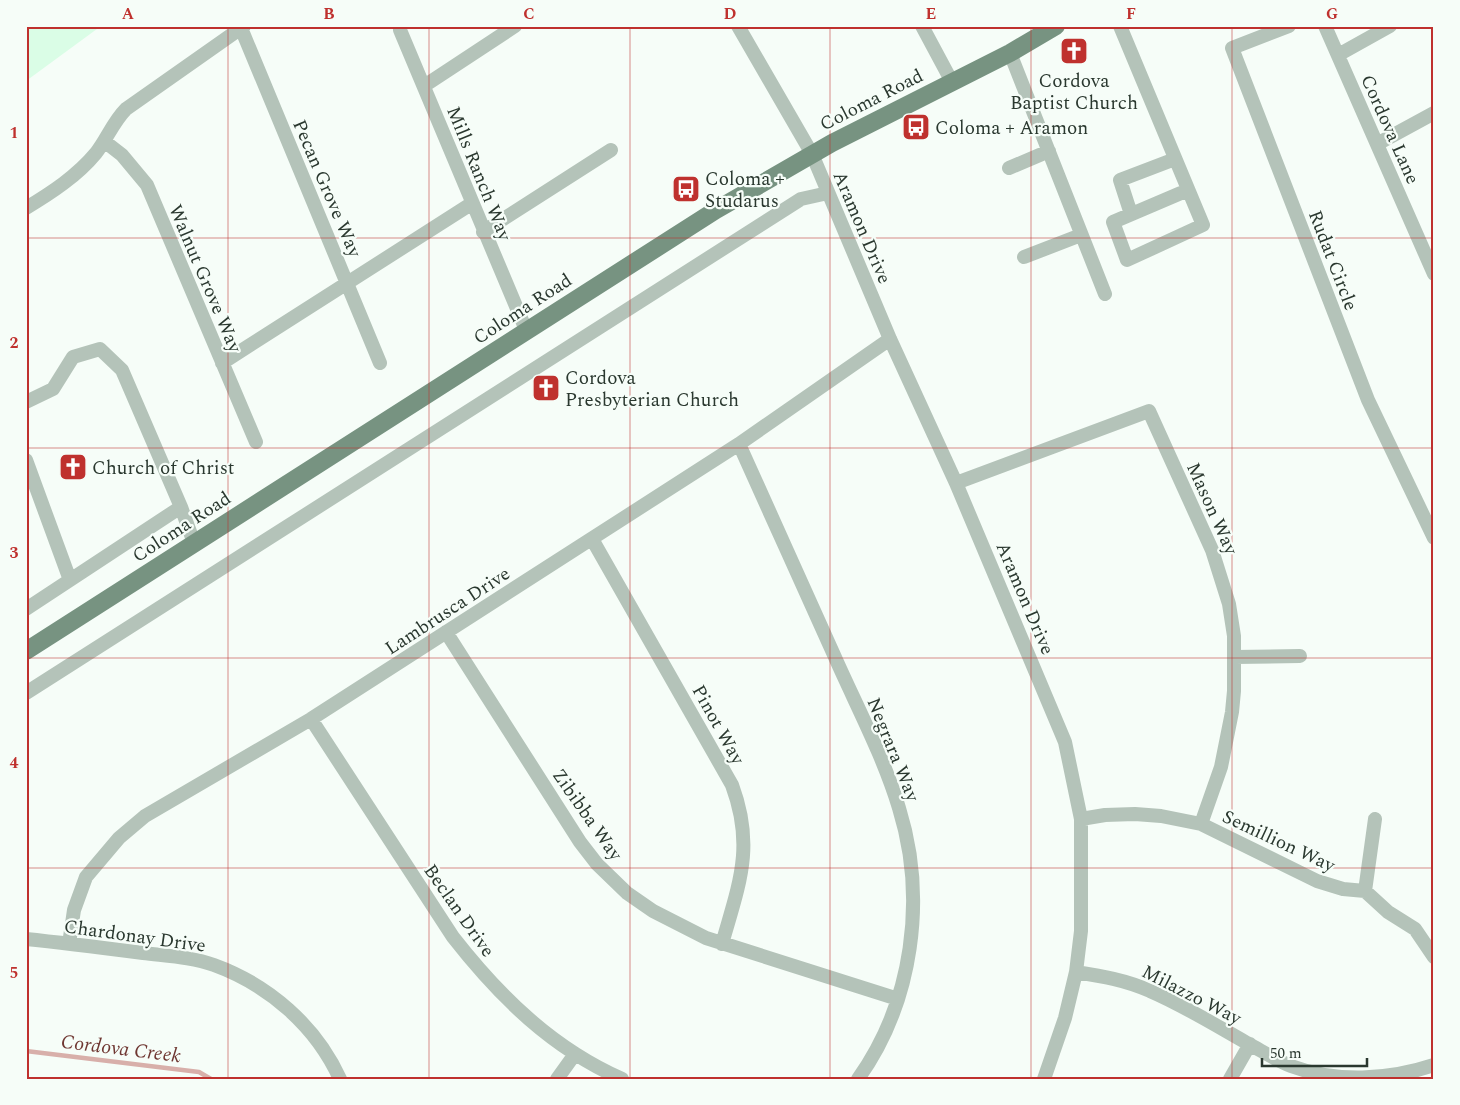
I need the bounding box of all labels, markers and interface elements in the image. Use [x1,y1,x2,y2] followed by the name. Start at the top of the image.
[122,2,135,26] text: A
[323,2,335,26] text: B
[523,2,535,26] text: C
[724,2,737,26] text: D
[926,2,936,26] text: E
[1126,2,1136,26] text: F
[1326,2,1338,26] text: G
[1059,36,1089,66] church icon: Cordova Baptist Church
[815,62,929,139] street label: Coloma Road
[1010,67,1138,118] place label: Cordova Baptist Church
[1353,70,1427,189] street label: Cordova Lane
[438,102,519,246] street label: Mills Ranch Way
[901,112,931,142] bus stop icon: Coloma + Aramon
[935,114,1088,143] place label: Coloma + Aramon
[285,115,369,263] street label: Pecan Grove Way
[10,121,18,145] text: 1
[705,165,785,216] place label: Coloma + Studarus
[825,167,898,289] street label: Aramon Drive
[671,174,701,204] bus stop icon: Coloma + Studarus
[160,200,249,358] street label: Walnut Grove Way
[1300,206,1365,315] street label: Rudat Circle
[468,266,578,352] street label: Coloma Road
[10,331,19,355] text: 2
[565,364,739,415] place label: Cordova Presbyterian Church
[531,373,561,403] church icon: Cordova Presbyterian Church
[58,452,88,482] church icon: Church of Christ
[92,454,235,483] place label: Church of Christ
[1178,458,1245,560] street label: Mason Way
[127,484,237,570] street label: Coloma Road
[988,538,1061,660] street label: Aramon Drive
[10,541,19,565] text: 3
[379,560,516,663] street label: Lambrusca Drive
[684,679,752,771] street label: Pinot Way
[859,693,927,807] street label: Negrara Way
[10,751,19,775] text: 4
[544,763,630,868] street label: Zibibba Way
[1217,803,1340,881] street label: Semillion Way
[416,858,502,964] street label: Beclan Drive
[62,912,208,961] street label: Chardonay Drive
[1136,958,1247,1033] street label: Milazzo Way
[10,961,18,985] text: 5
[59,1027,183,1071] water label: Cordova Creek
[1262,1035,1368,1067] scale bar
[1270,1042,1302,1065] text: 50 m

